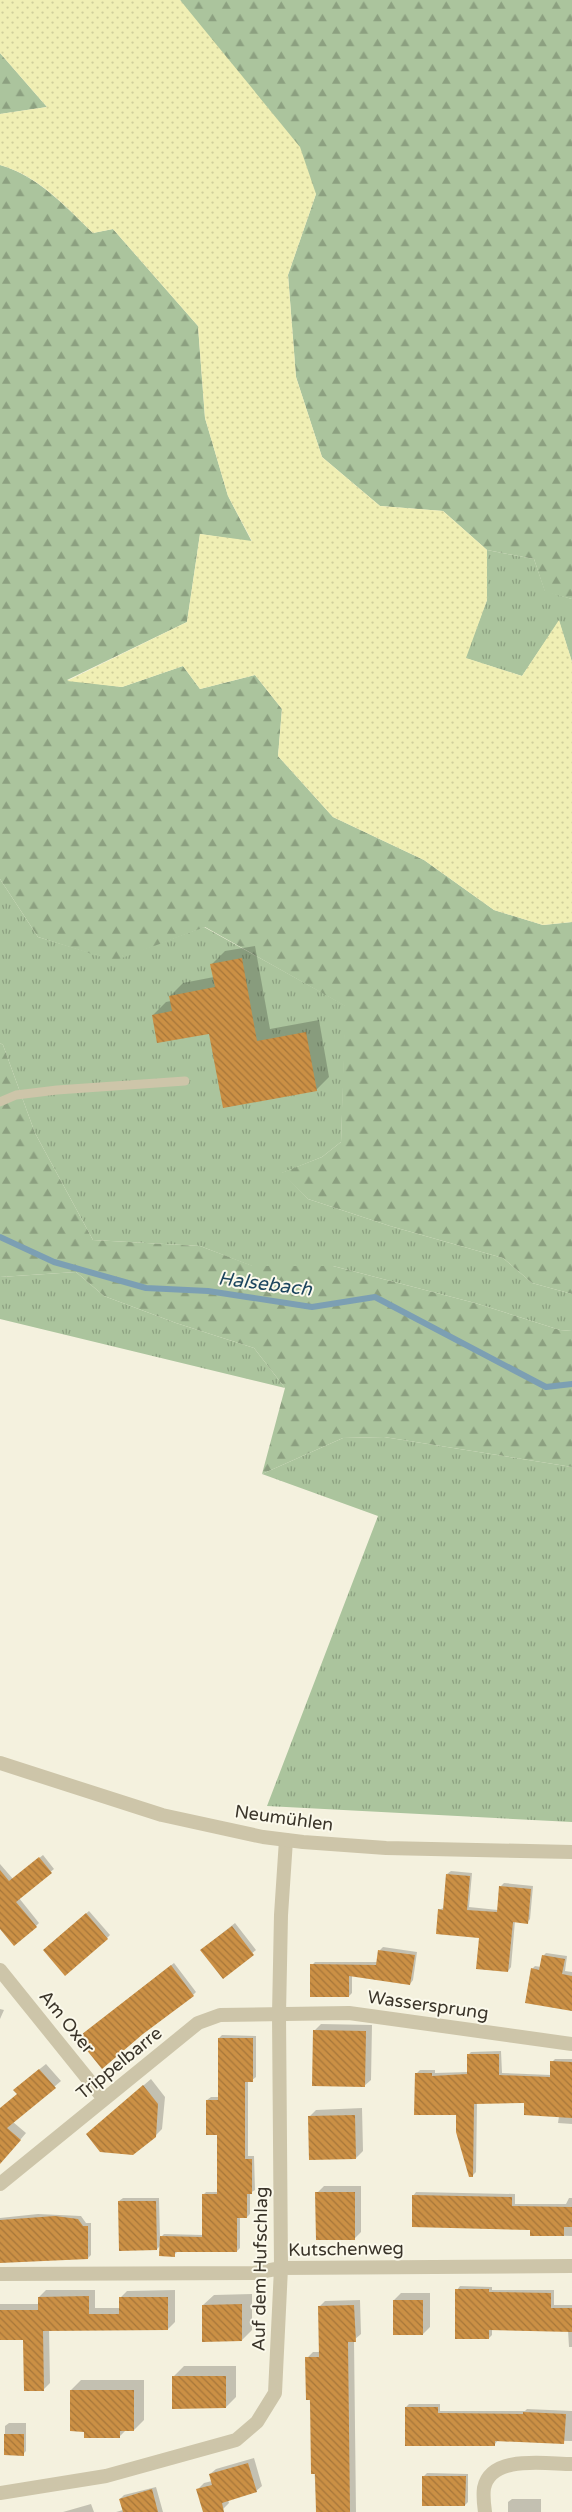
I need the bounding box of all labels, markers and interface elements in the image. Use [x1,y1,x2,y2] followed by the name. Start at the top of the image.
[217,1267,313,1301] water label: Halsebach
[233,1800,335,1836] street label: Neumühlen
[35,1986,99,2058] street label: Am Oxer
[366,1986,490,2024] street label: Wassersprung
[72,2022,166,2104] street label: Trippelbarre
[248,2186,272,2352] street label: Auf dem Hufschlag
[288,2237,404,2261] street label: Kutschenweg

